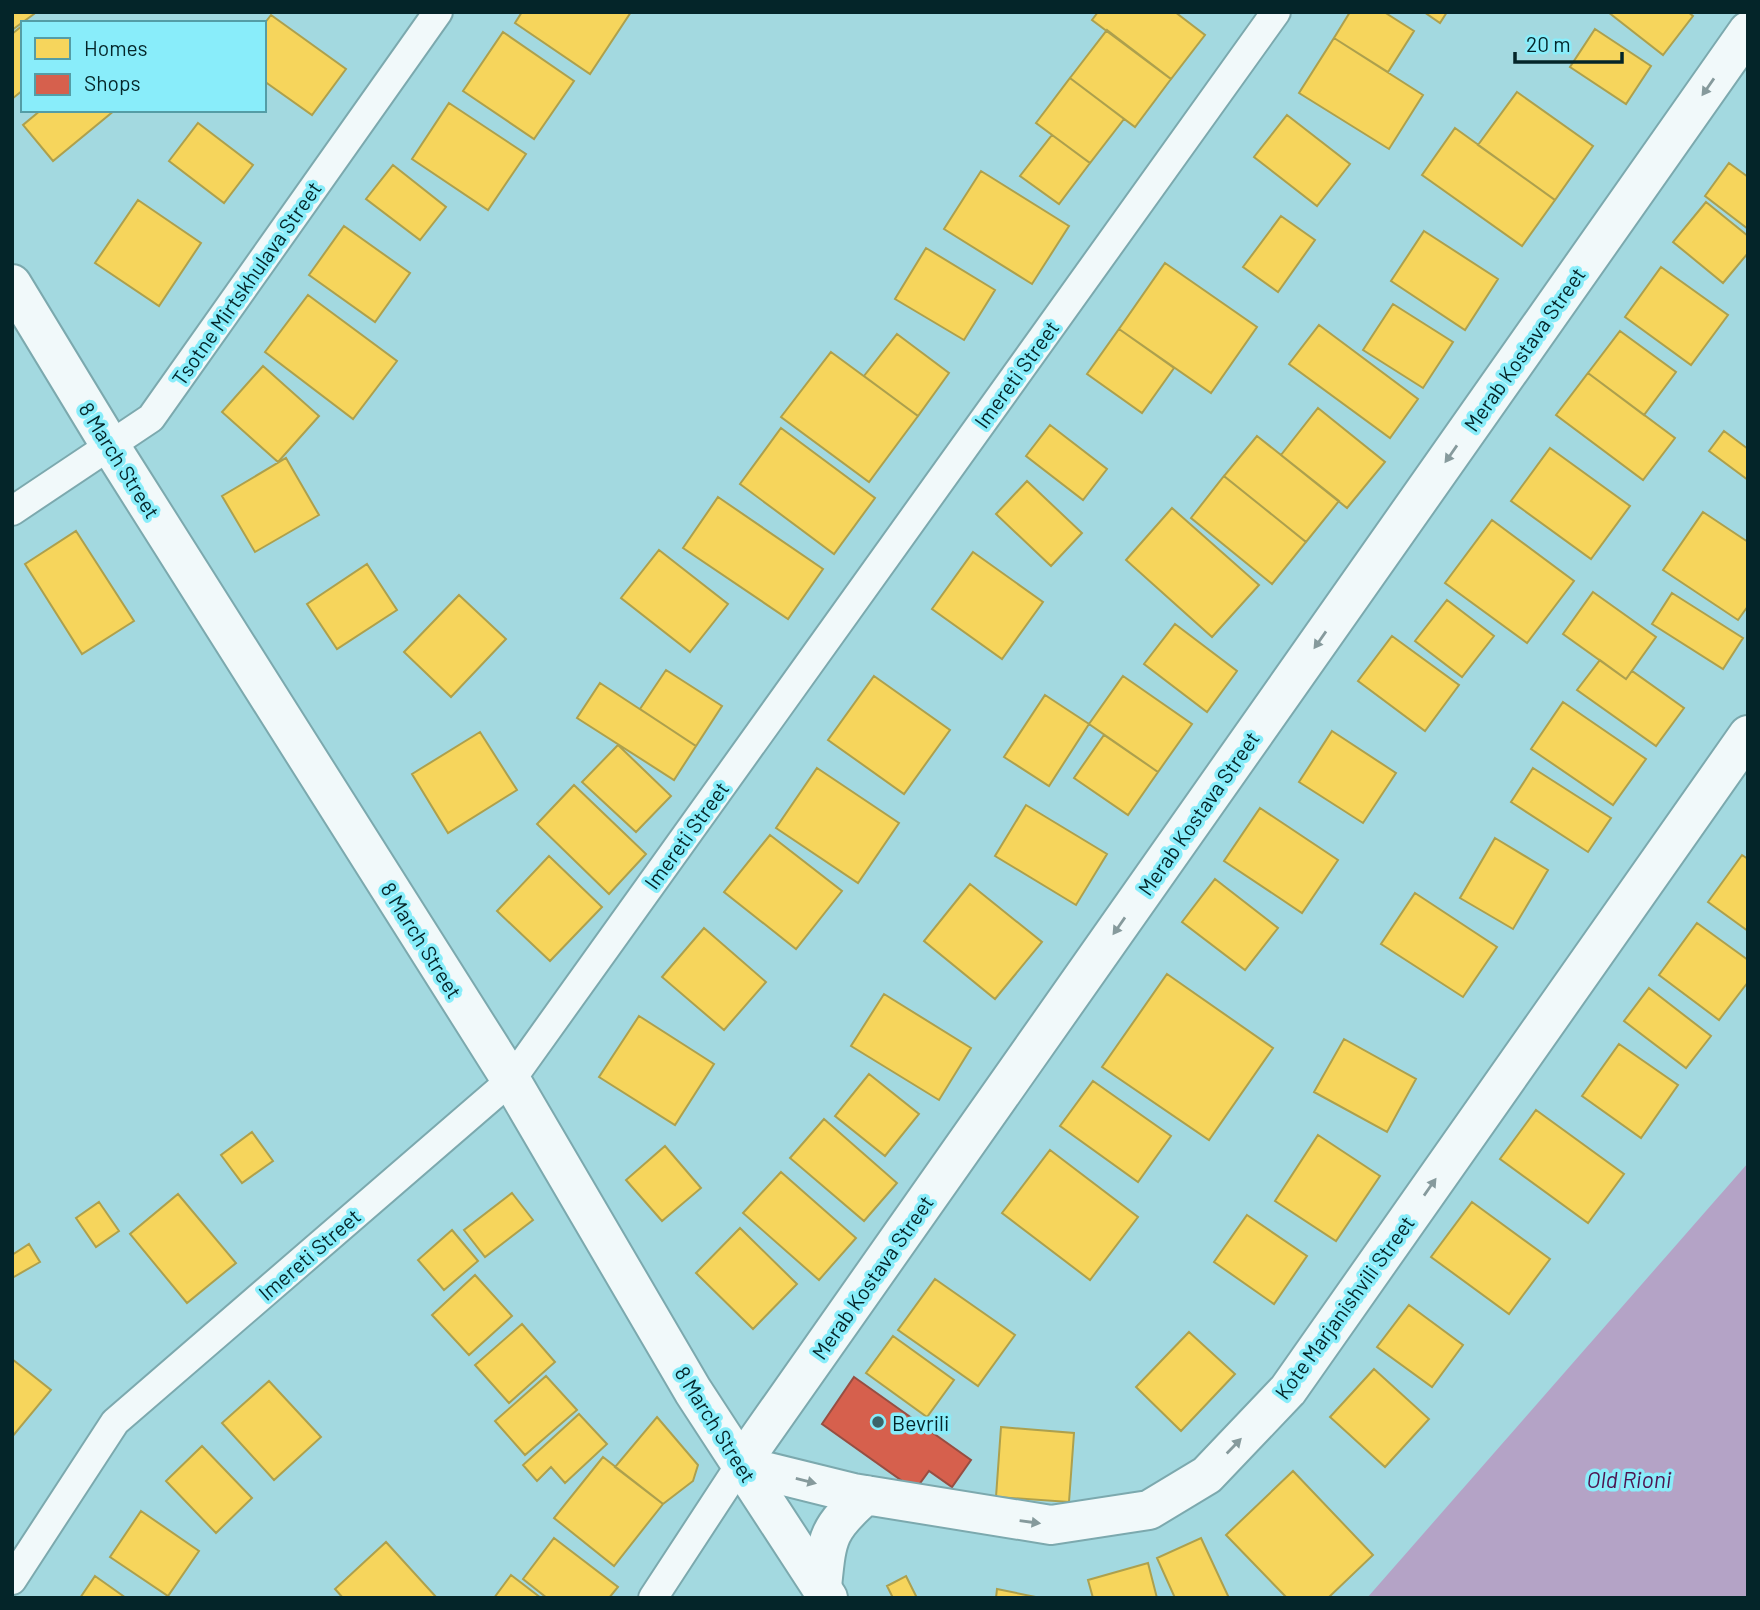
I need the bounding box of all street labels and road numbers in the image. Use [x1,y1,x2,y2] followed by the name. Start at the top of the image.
[166,176,326,390] street label: Tsotne Mirtskhulava Street
[1458,262,1590,436] street label: Merab Kostava Street
[969,315,1063,433] street label: Imereti Street
[74,397,166,523] street label: 8 March Street
[1132,726,1264,900] street label: Merab Kostava Street
[639,776,733,894] street label: Imereti Street
[376,877,468,1003] street label: 8 March Street
[806,1190,938,1364] street label: Merab Kostava Street
[253,1203,365,1305] street label: Imereti Street
[1269,1210,1419,1404] street label: Kote Marjanishvili Street
[670,1361,762,1487] street label: 8 March Street

